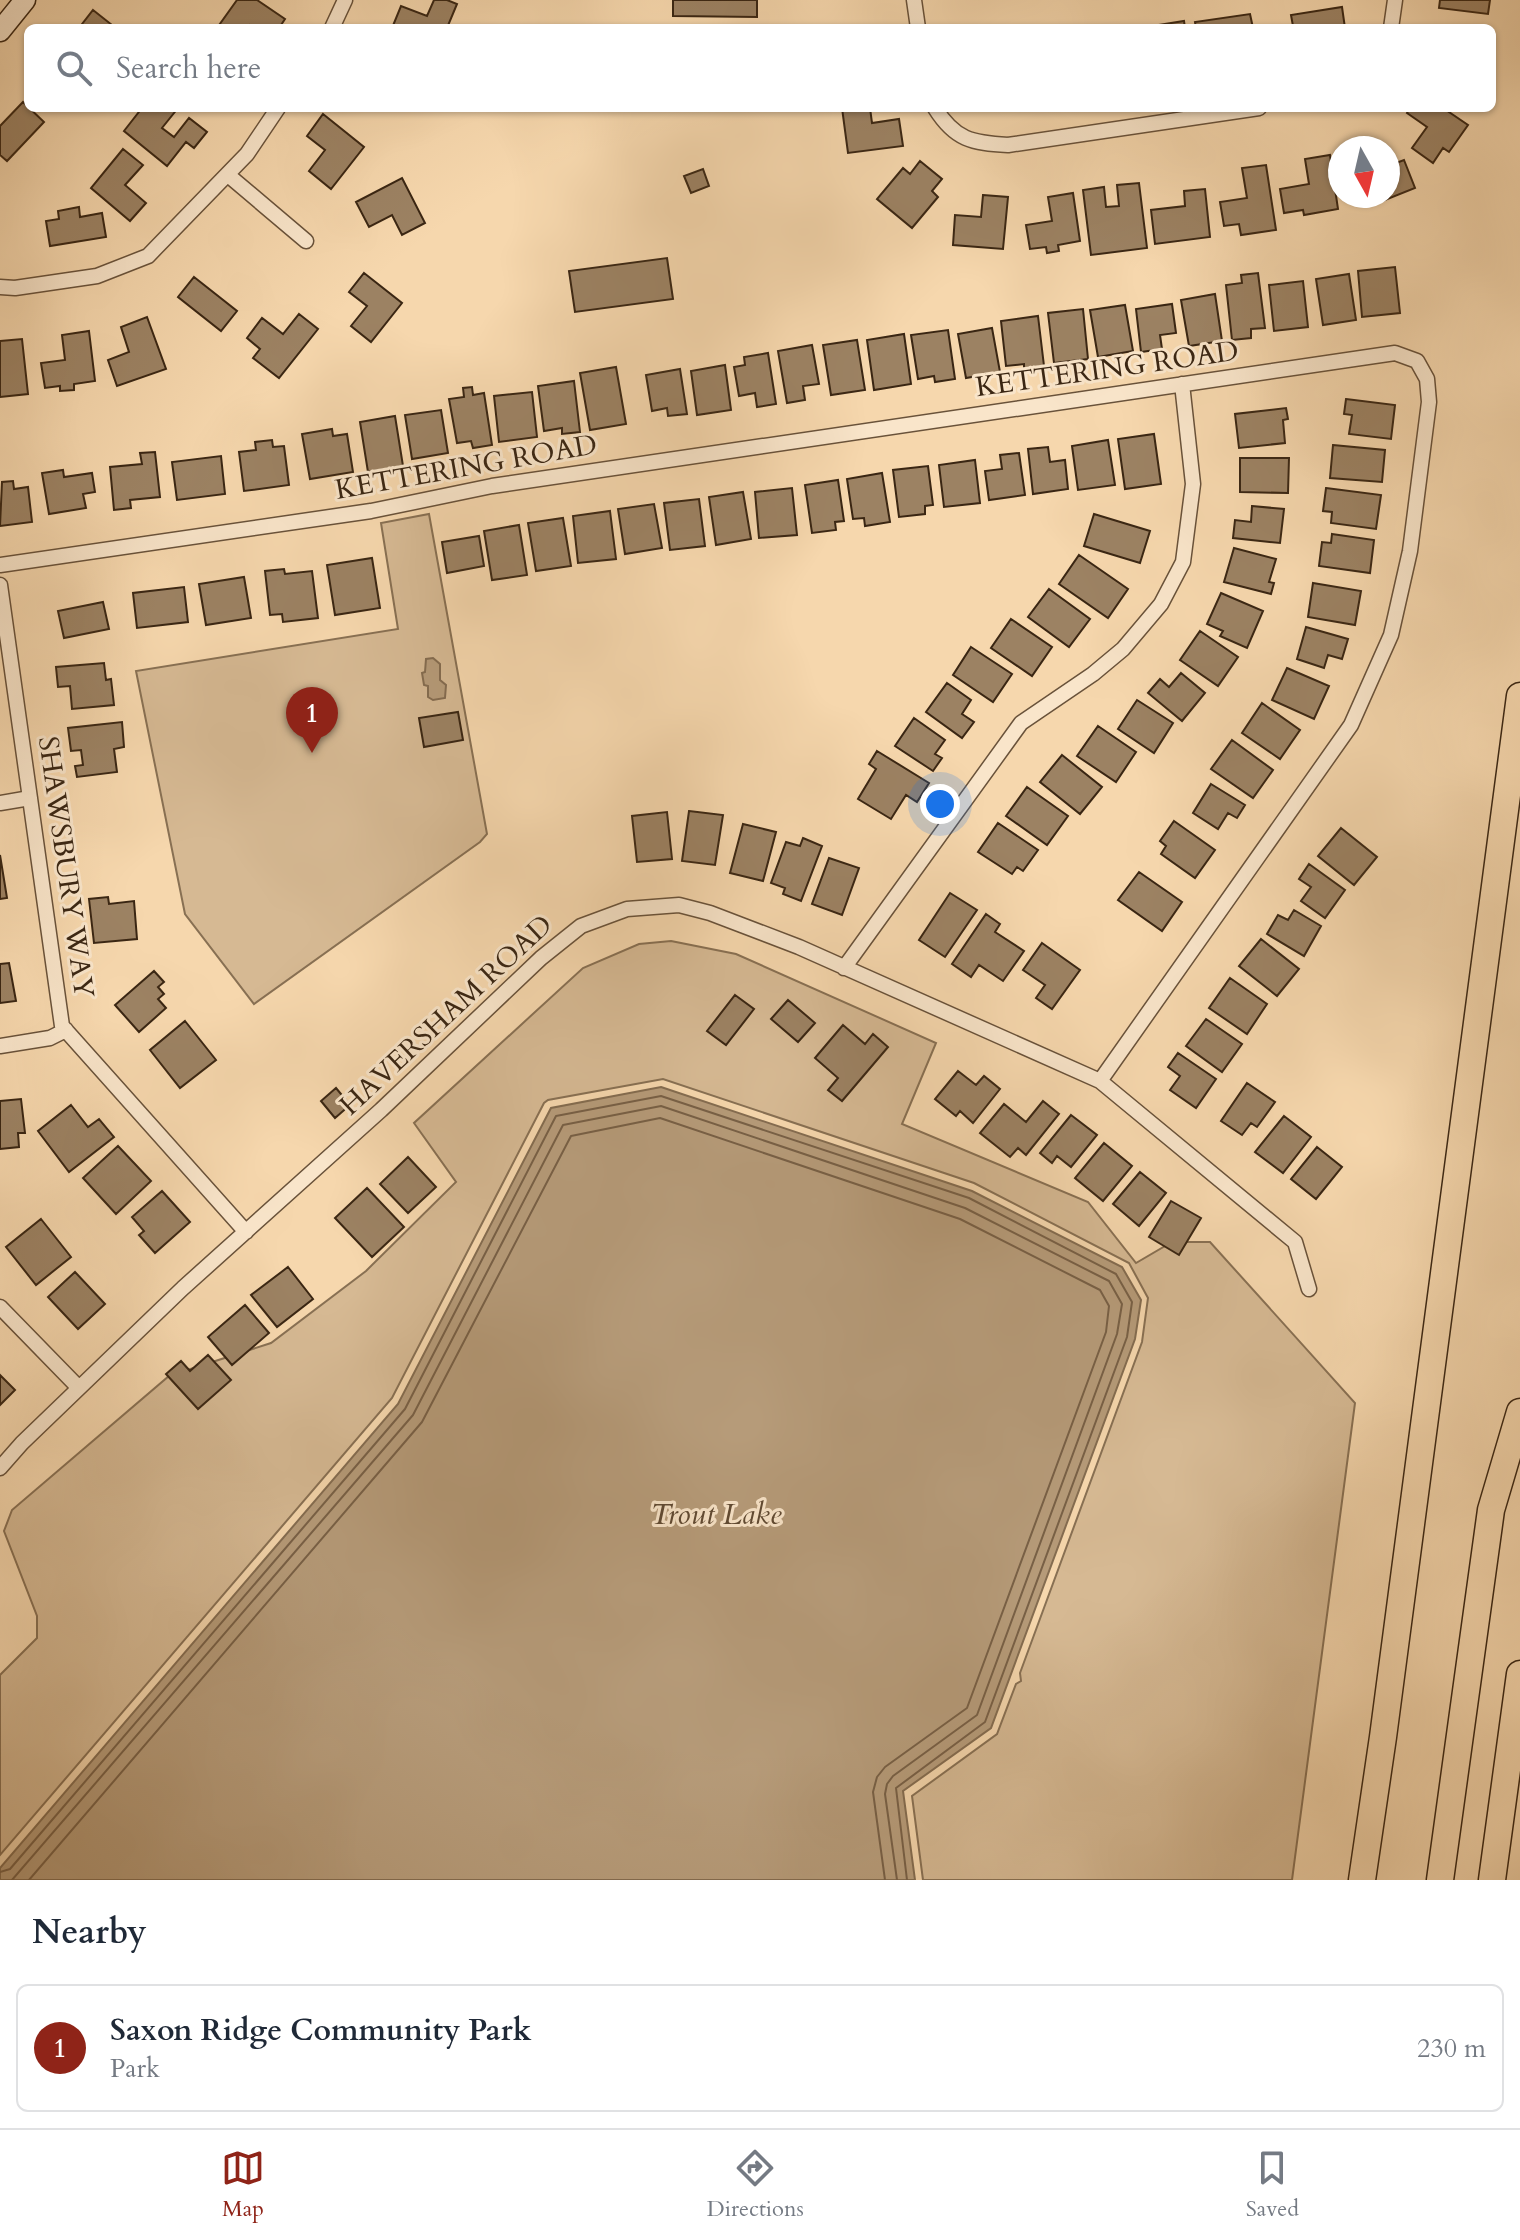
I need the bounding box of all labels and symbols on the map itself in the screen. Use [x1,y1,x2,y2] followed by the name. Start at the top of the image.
[1328,136,1400,208] north arrow
[973,332,1241,406] street label: KETTERING ROAD
[332,425,600,509] street label: KETTERING ROAD
[286,687,338,753] pin: 1
[29,734,103,1000] street label: SHAWSBURY WAY
[920,784,960,824] your location
[331,906,561,1124] street label: HAVERSHAM ROAD
[650,1494,782,1535] water label: Trout Lake

